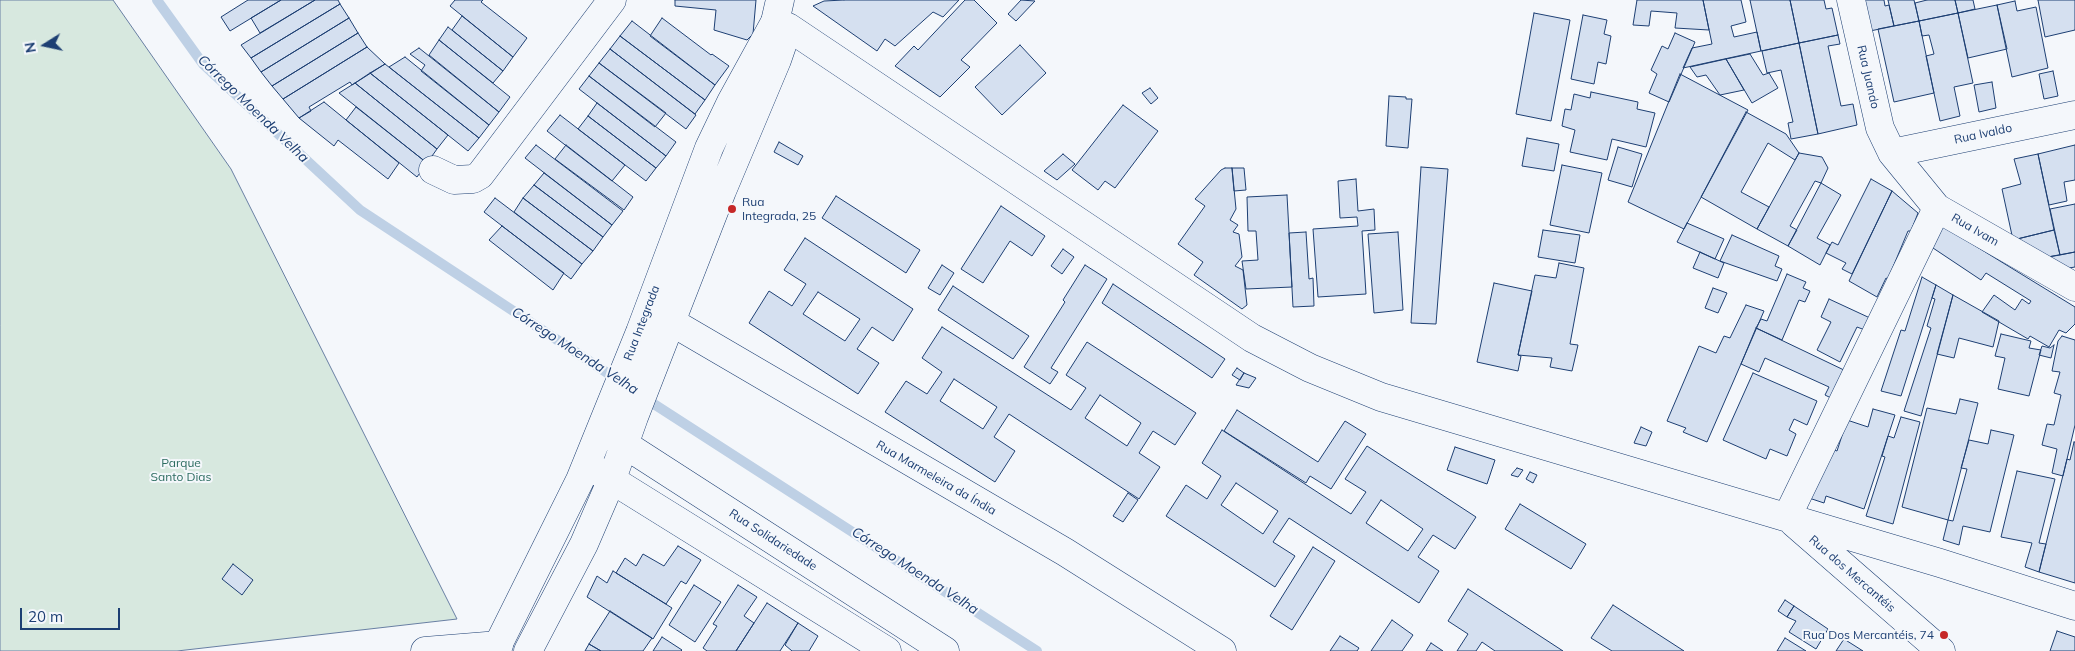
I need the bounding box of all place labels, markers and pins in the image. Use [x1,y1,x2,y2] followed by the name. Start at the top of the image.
[742,195,816,223] place label: Rua Integrada, 25
[726,203,738,215] marker: Rua Integrada, 25
[1803,628,1934,642] place label: Rua Dos Mercantéis, 74
[1938,629,1950,641] marker: Rua Dos Mercantéis, 74

